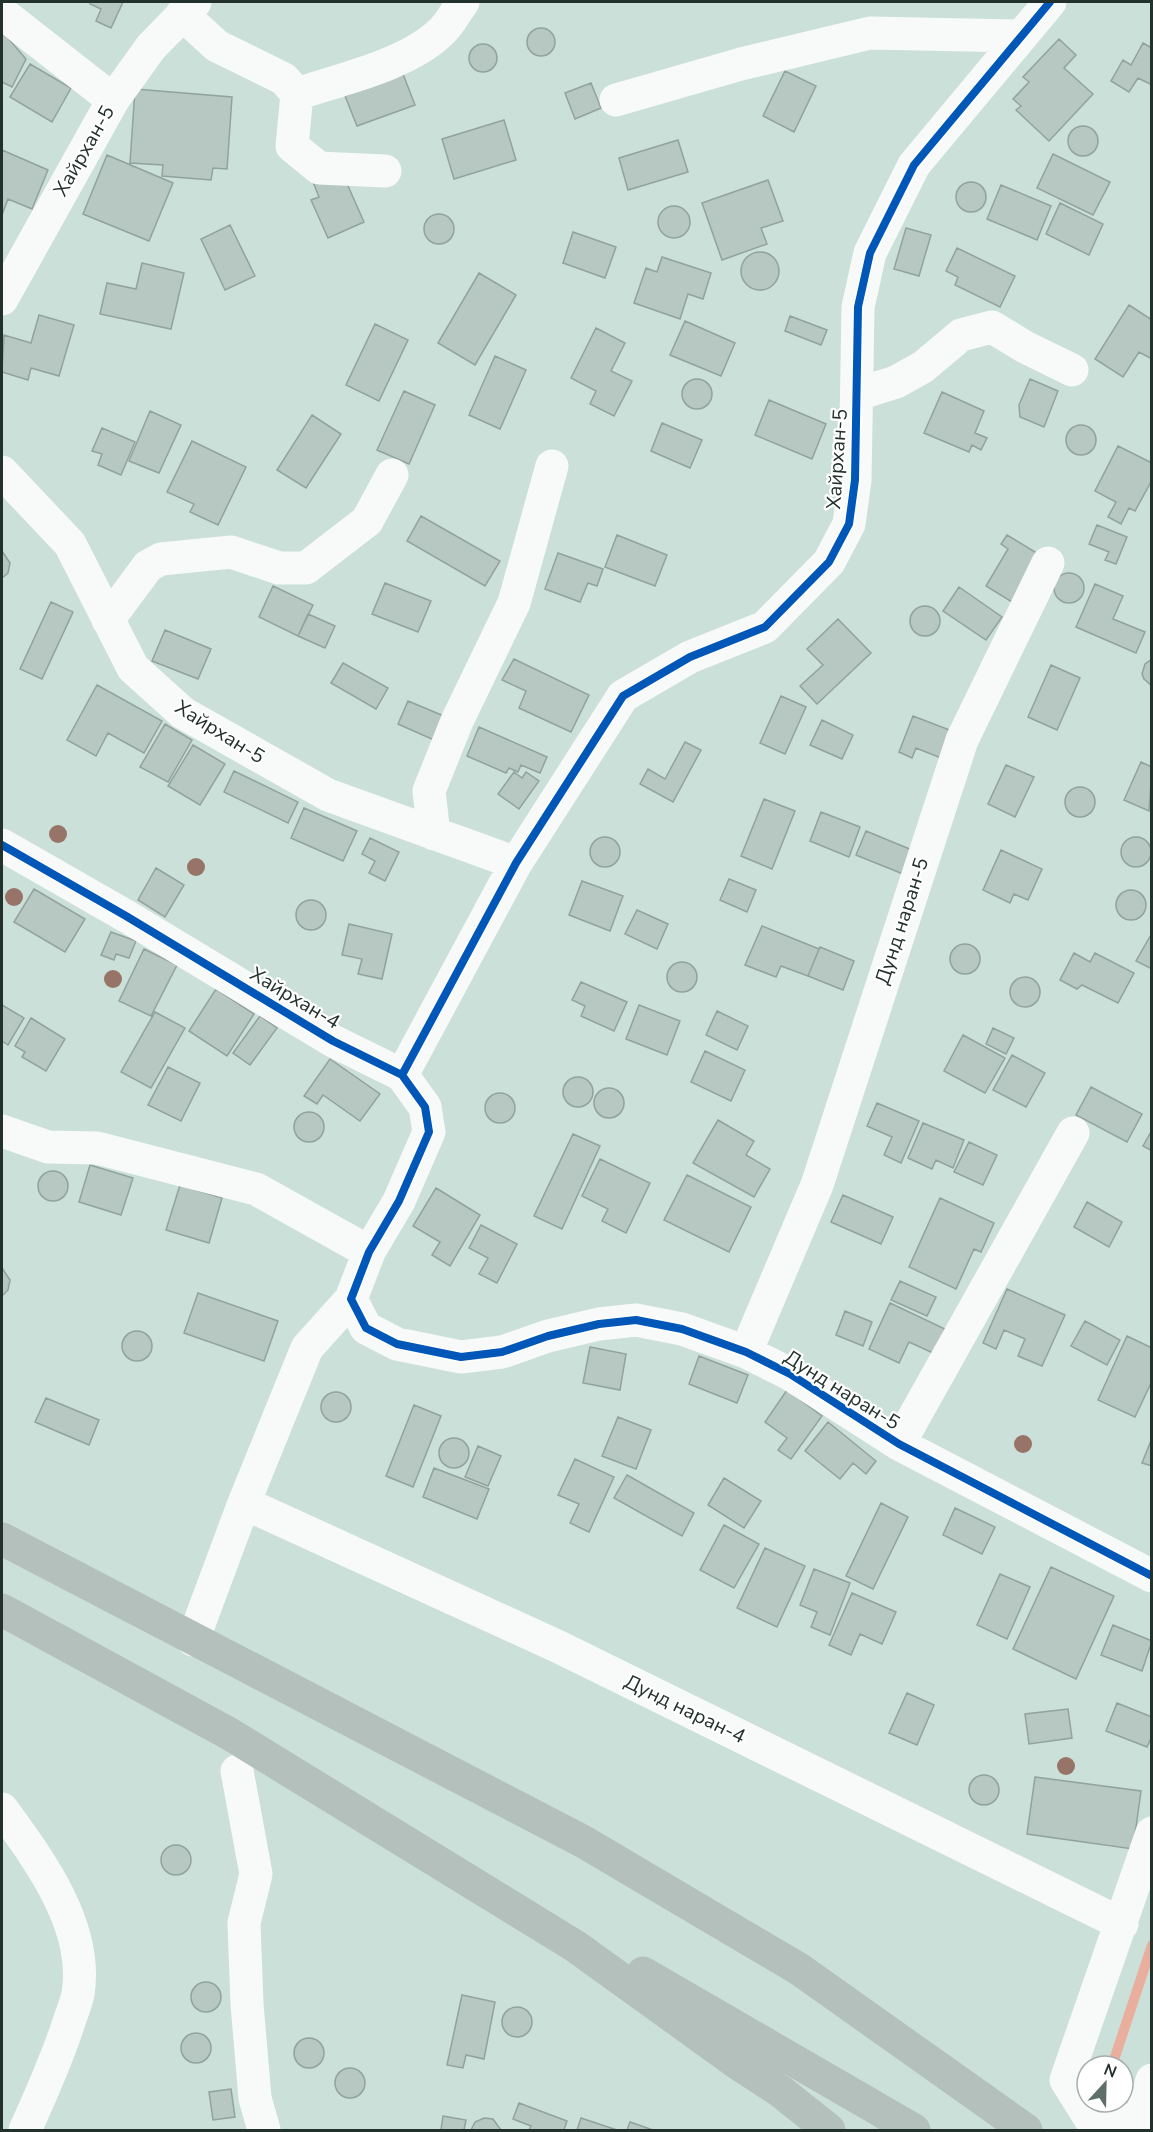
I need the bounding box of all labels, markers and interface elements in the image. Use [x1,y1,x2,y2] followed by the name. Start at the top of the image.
[47,101,121,201] street label: Хайрхан-5
[820,408,854,510] street label: Хайрхан-5
[170,694,270,770] street label: Хайрхан-5
[869,854,935,988] street label: Дунд наран-5
[245,960,345,1036] street label: Хайрхан-4
[779,1344,905,1436] street label: Дунд наран-5
[620,1668,750,1750] street label: Дунд наран-4
[1075,2054,1135,2114] north arrow
[1101,2059,1120,2083] text: N

